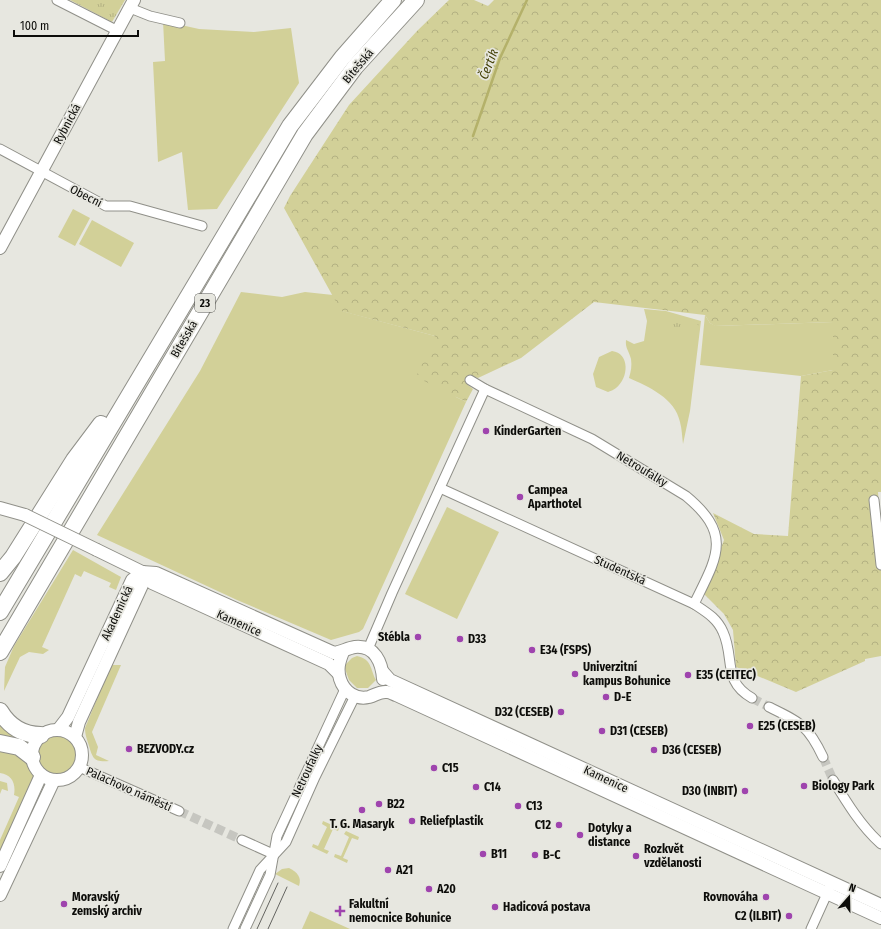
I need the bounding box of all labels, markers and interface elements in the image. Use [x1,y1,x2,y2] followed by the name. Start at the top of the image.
[14,12,138,38] scale bar
[20,19,49,33] text: 100 m
[340,46,377,86] street label: Bítešská
[476,46,501,81] water label: Čertík
[50,101,84,147] street label: Rybnická
[68,182,104,210] street label: Obecní
[195,294,215,312] road number: 23
[168,318,200,360] street label: Bítešská
[494,424,561,438] place label: KinderGarten
[481,426,491,436] marker: KinderGarten
[614,448,671,490] street label: Netroufalky
[527,483,582,511] place label: Campea Aparthotel
[515,492,525,502] marker: Campea Aparthotel
[592,552,648,588] street label: Studentská
[98,583,136,643] street label: Akademická
[214,607,264,639] street label: Kamenice
[378,630,410,644] place label: Stébla
[413,632,423,642] marker: Stébla
[468,632,487,646] place label: D33
[455,634,465,644] marker: D33
[540,643,591,657] place label: E34 (FSPS)
[527,645,537,655] marker: E34 (FSPS)
[583,660,671,688] place label: Univerzitní kampus Bohunice
[696,668,756,682] place label: E35 (CEITEC)
[570,669,580,679] marker: Univerzitní kampus Bohunice
[683,670,693,680] marker: E35 (CEITEC)
[614,690,632,704] place label: D-E
[601,692,611,702] marker: D-E
[495,705,553,719] place label: D32 (CESEB)
[556,707,566,717] marker: D32 (CESEB)
[758,719,816,733] place label: E25 (CESEB)
[745,721,755,731] marker: E25 (CESEB)
[610,724,668,738] place label: D31 (CESEB)
[597,726,607,736] marker: D31 (CESEB)
[137,742,194,756] place label: BEZVODY.cz
[289,742,326,800] street label: Netroufalky
[662,743,721,757] place label: D36 (CESEB)
[124,744,134,754] marker: BEZVODY.cz
[649,745,659,755] marker: D36 (CESEB)
[442,761,459,775] place label: C15
[429,763,439,773] marker: C15
[582,763,631,795] street label: Kamenice
[84,764,174,814] street label: Palachovo náměstí
[812,779,875,793] place label: Biology Park
[484,780,501,794] place label: C14
[799,781,809,791] marker: Biology Park
[471,782,481,792] marker: C14
[682,784,737,798] place label: D30 (INBIT)
[740,786,750,796] marker: D30 (INBIT)
[387,797,405,811] place label: B22
[374,799,384,809] marker: B22
[526,799,543,813] place label: C13
[513,801,523,811] marker: C13
[357,805,367,815] marker: T. G. Masaryk
[420,814,484,828] place label: Reliefplastik
[407,816,417,826] marker: Reliefplastik
[330,817,395,831] place label: T. G. Masaryk
[535,818,551,832] place label: C12
[554,820,564,830] marker: C12
[588,821,632,849] place label: Dotyky a distance
[575,830,585,840] marker: Dotyky a distance
[643,842,702,870] place label: Rozkvět vzdělanosti
[491,847,507,861] place label: B11
[543,848,561,862] place label: B-C
[478,849,488,859] marker: B11
[530,850,540,860] marker: B-C
[631,851,641,861] marker: Rozkvět vzdělanosti
[395,863,413,877] place label: A21
[383,865,393,875] marker: A21
[829,877,869,917] north arrow
[847,881,858,895] text: N
[436,882,456,896] place label: A20
[424,884,434,894] marker: A20
[72,890,142,918] place label: Moravský zemský archiv
[703,890,758,904] place label: Rovnováha
[761,892,771,902] marker: Rovnováha
[349,897,451,925] place label: Fakultní nemocnice Bohunice
[59,899,69,909] marker: Moravský zemský archiv
[503,900,590,914] place label: Hadicová postava
[490,902,500,912] marker: Hadicová postava
[334,905,346,917] marker: Fakultní nemocnice Bohunice
[735,909,781,923] place label: C2 (ILBIT)
[784,911,794,921] marker: C2 (ILBIT)

